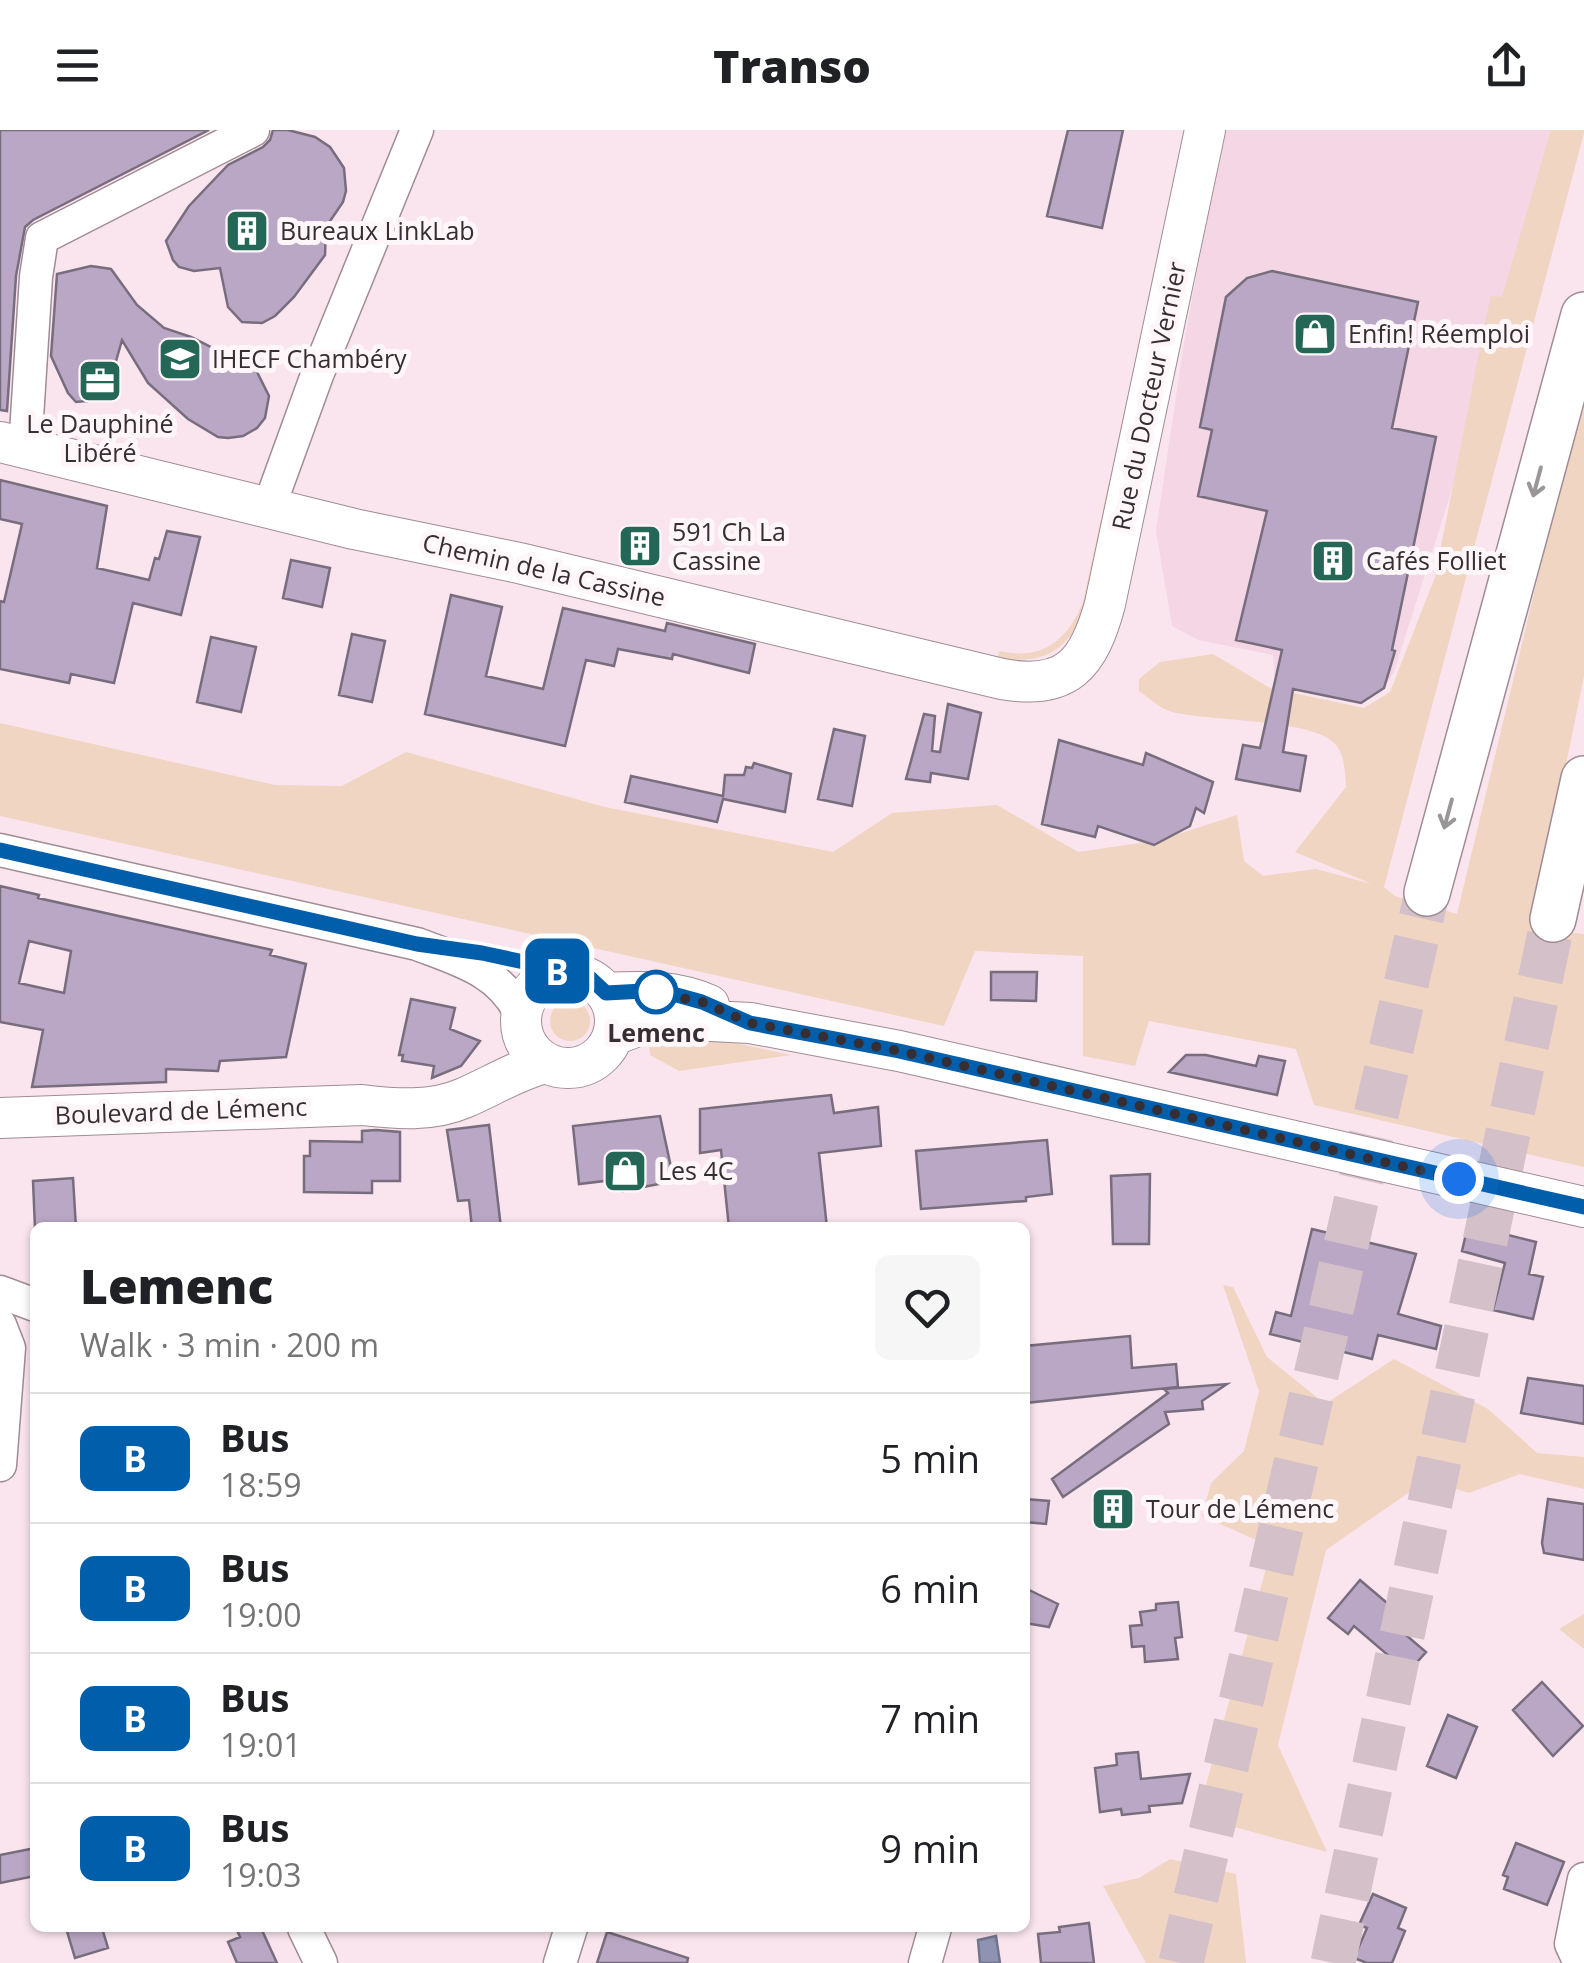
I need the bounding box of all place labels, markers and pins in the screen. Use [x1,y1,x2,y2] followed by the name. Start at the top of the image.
[224,208,270,254] building icon: Bureaux LinkLab
[280,213,475,247] place label: Bureaux LinkLab
[1292,311,1338,357] shop icon: Enfin! Réemploi
[1348,316,1530,350] place label: Enfin! Réemploi
[157,336,203,382] school or university icon: IHECF Chambéry
[212,341,407,375] place label: IHECF Chambéry
[77,358,123,404] office icon: Le Dauphiné Libéré
[26,406,174,469] place label: Le Dauphiné Libéré
[672,514,786,577] place label: 591 Ch La Cassine
[617,523,663,569] building icon: 591 Ch La Cassine
[1310,538,1356,584] building icon: Cafés Folliet
[1366,543,1506,577] place label: Cafés Folliet
[635,971,677,1013] marker: Lemenc
[607,1015,705,1049] place label: Lemenc
[602,1148,648,1194] shop icon: Les 4C
[658,1153,734,1187] place label: Les 4C
[1090,1486,1136,1532] building icon: Tour de Lémenc
[1146,1491,1334,1525] place label: Tour de Lémenc

